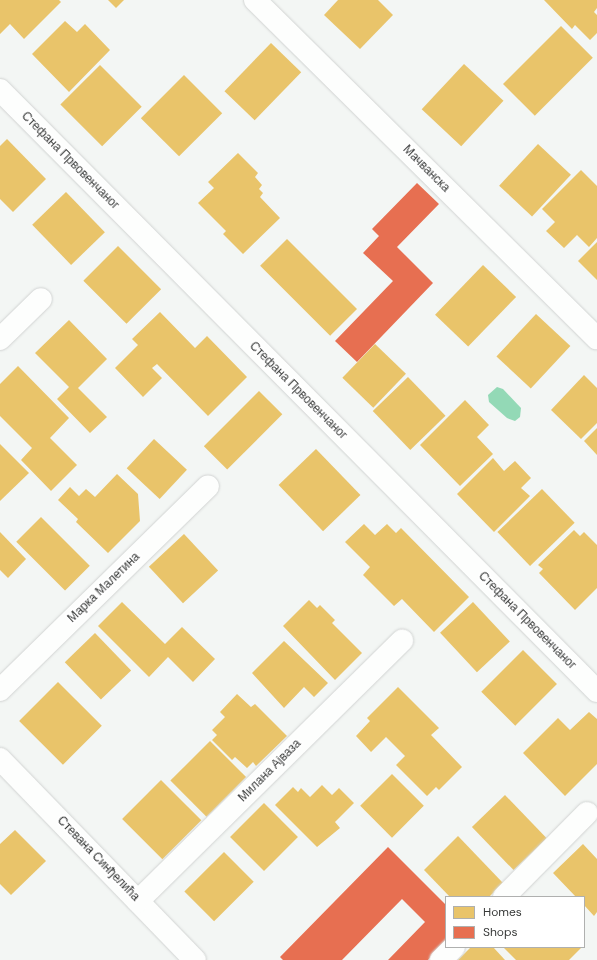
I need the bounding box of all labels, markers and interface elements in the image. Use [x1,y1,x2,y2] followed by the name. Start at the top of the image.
[18,109,122,213] street label: Стефана Првовенчаног
[400,143,452,195] street label: Мачванска
[246,339,350,443] street label: Стефана Првовенчаног
[65,550,143,626] street label: Марка Малетина
[475,569,579,673] street label: Стефана Првовенчаног
[236,737,304,805] street label: Милана Ајваза
[54,814,142,904] street label: Стевана Синђелића
[445,896,585,948] legend
[483,904,522,920] text: Homes
[483,924,518,940] text: Shops

